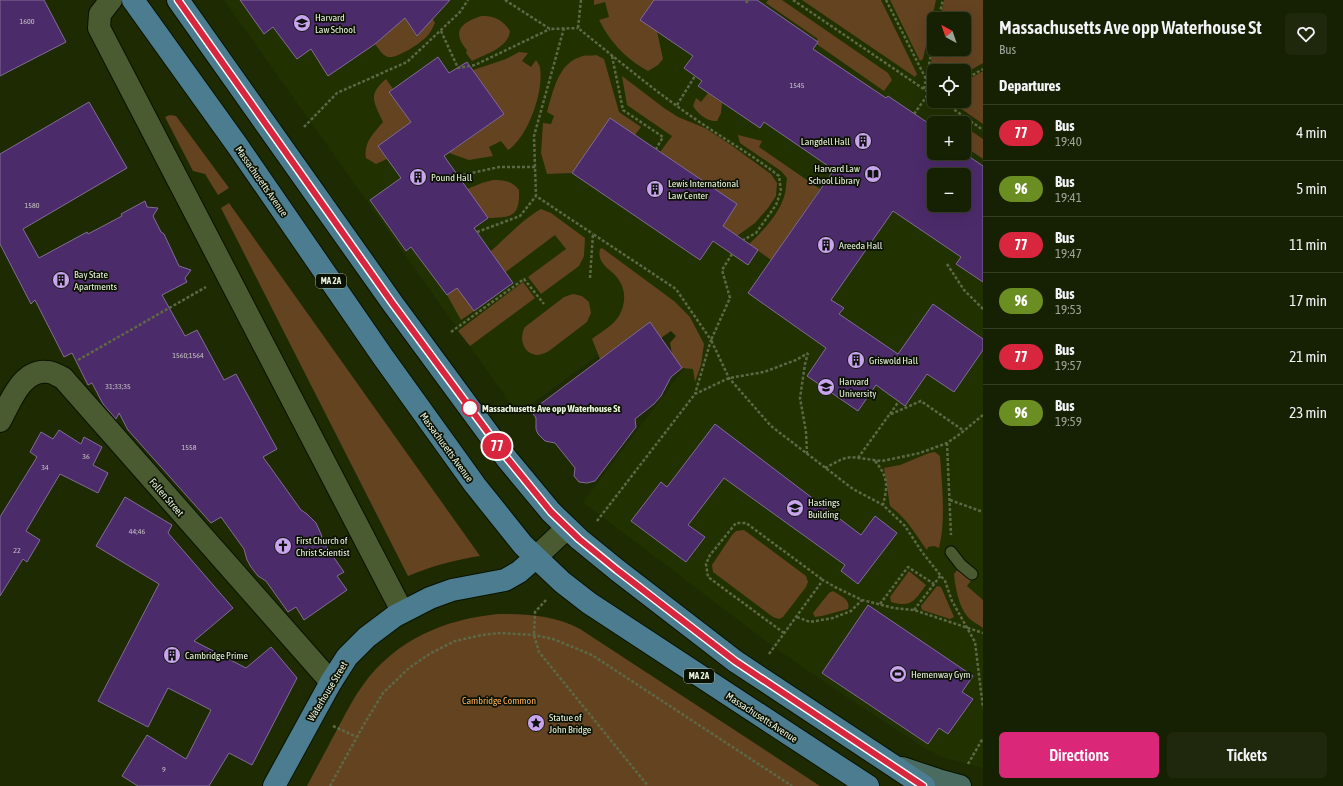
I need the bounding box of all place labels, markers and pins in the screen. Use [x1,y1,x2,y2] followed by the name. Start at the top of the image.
[315,12,356,35] place label: Harvard Law School
[292,13,312,33] school or university icon: Harvard Law School
[853,131,873,151] building icon: Langdell Hall
[801,136,850,147] place label: Langdell Hall
[808,163,860,186] place label: Harvard Law School Library
[863,164,883,184] library icon: Harvard Law School Library
[408,167,428,187] building icon: Pound Hall
[431,172,472,183] place label: Pound Hall
[668,178,739,201] place label: Lewis International Law Center
[645,179,665,199] building icon: Lewis International Law Center
[816,235,836,255] building icon: Areeda Hall
[839,240,883,251] place label: Areeda Hall
[74,269,117,292] place label: Bay State Apartments
[51,270,71,290] building icon: Bay State Apartments
[846,350,866,370] building icon: Griswold Hall
[869,355,918,366] place label: Griswold Hall
[839,376,876,399] place label: Harvard University
[816,377,836,397] school or university icon: Harvard University
[461,399,479,417] marker: Massachusetts Ave opp Waterhouse St
[482,403,620,414] place label: Massachusetts Ave opp Waterhouse St
[808,497,840,520] place label: Hastings Building
[785,498,805,518] school or university icon: Hastings Building
[296,535,350,558] place label: First Church of Christ Scientist
[273,536,293,556] church icon: First Church of Christ Scientist
[162,645,182,665] building icon: Cambridge Prime
[185,650,248,661] place label: Cambridge Prime
[888,664,908,684] sports icon: Hemenway Gym
[911,669,971,680] place label: Hemenway Gym
[549,712,592,735] place label: Statue of John Bridge
[526,713,546,733] place icon: Statue of John Bridge

